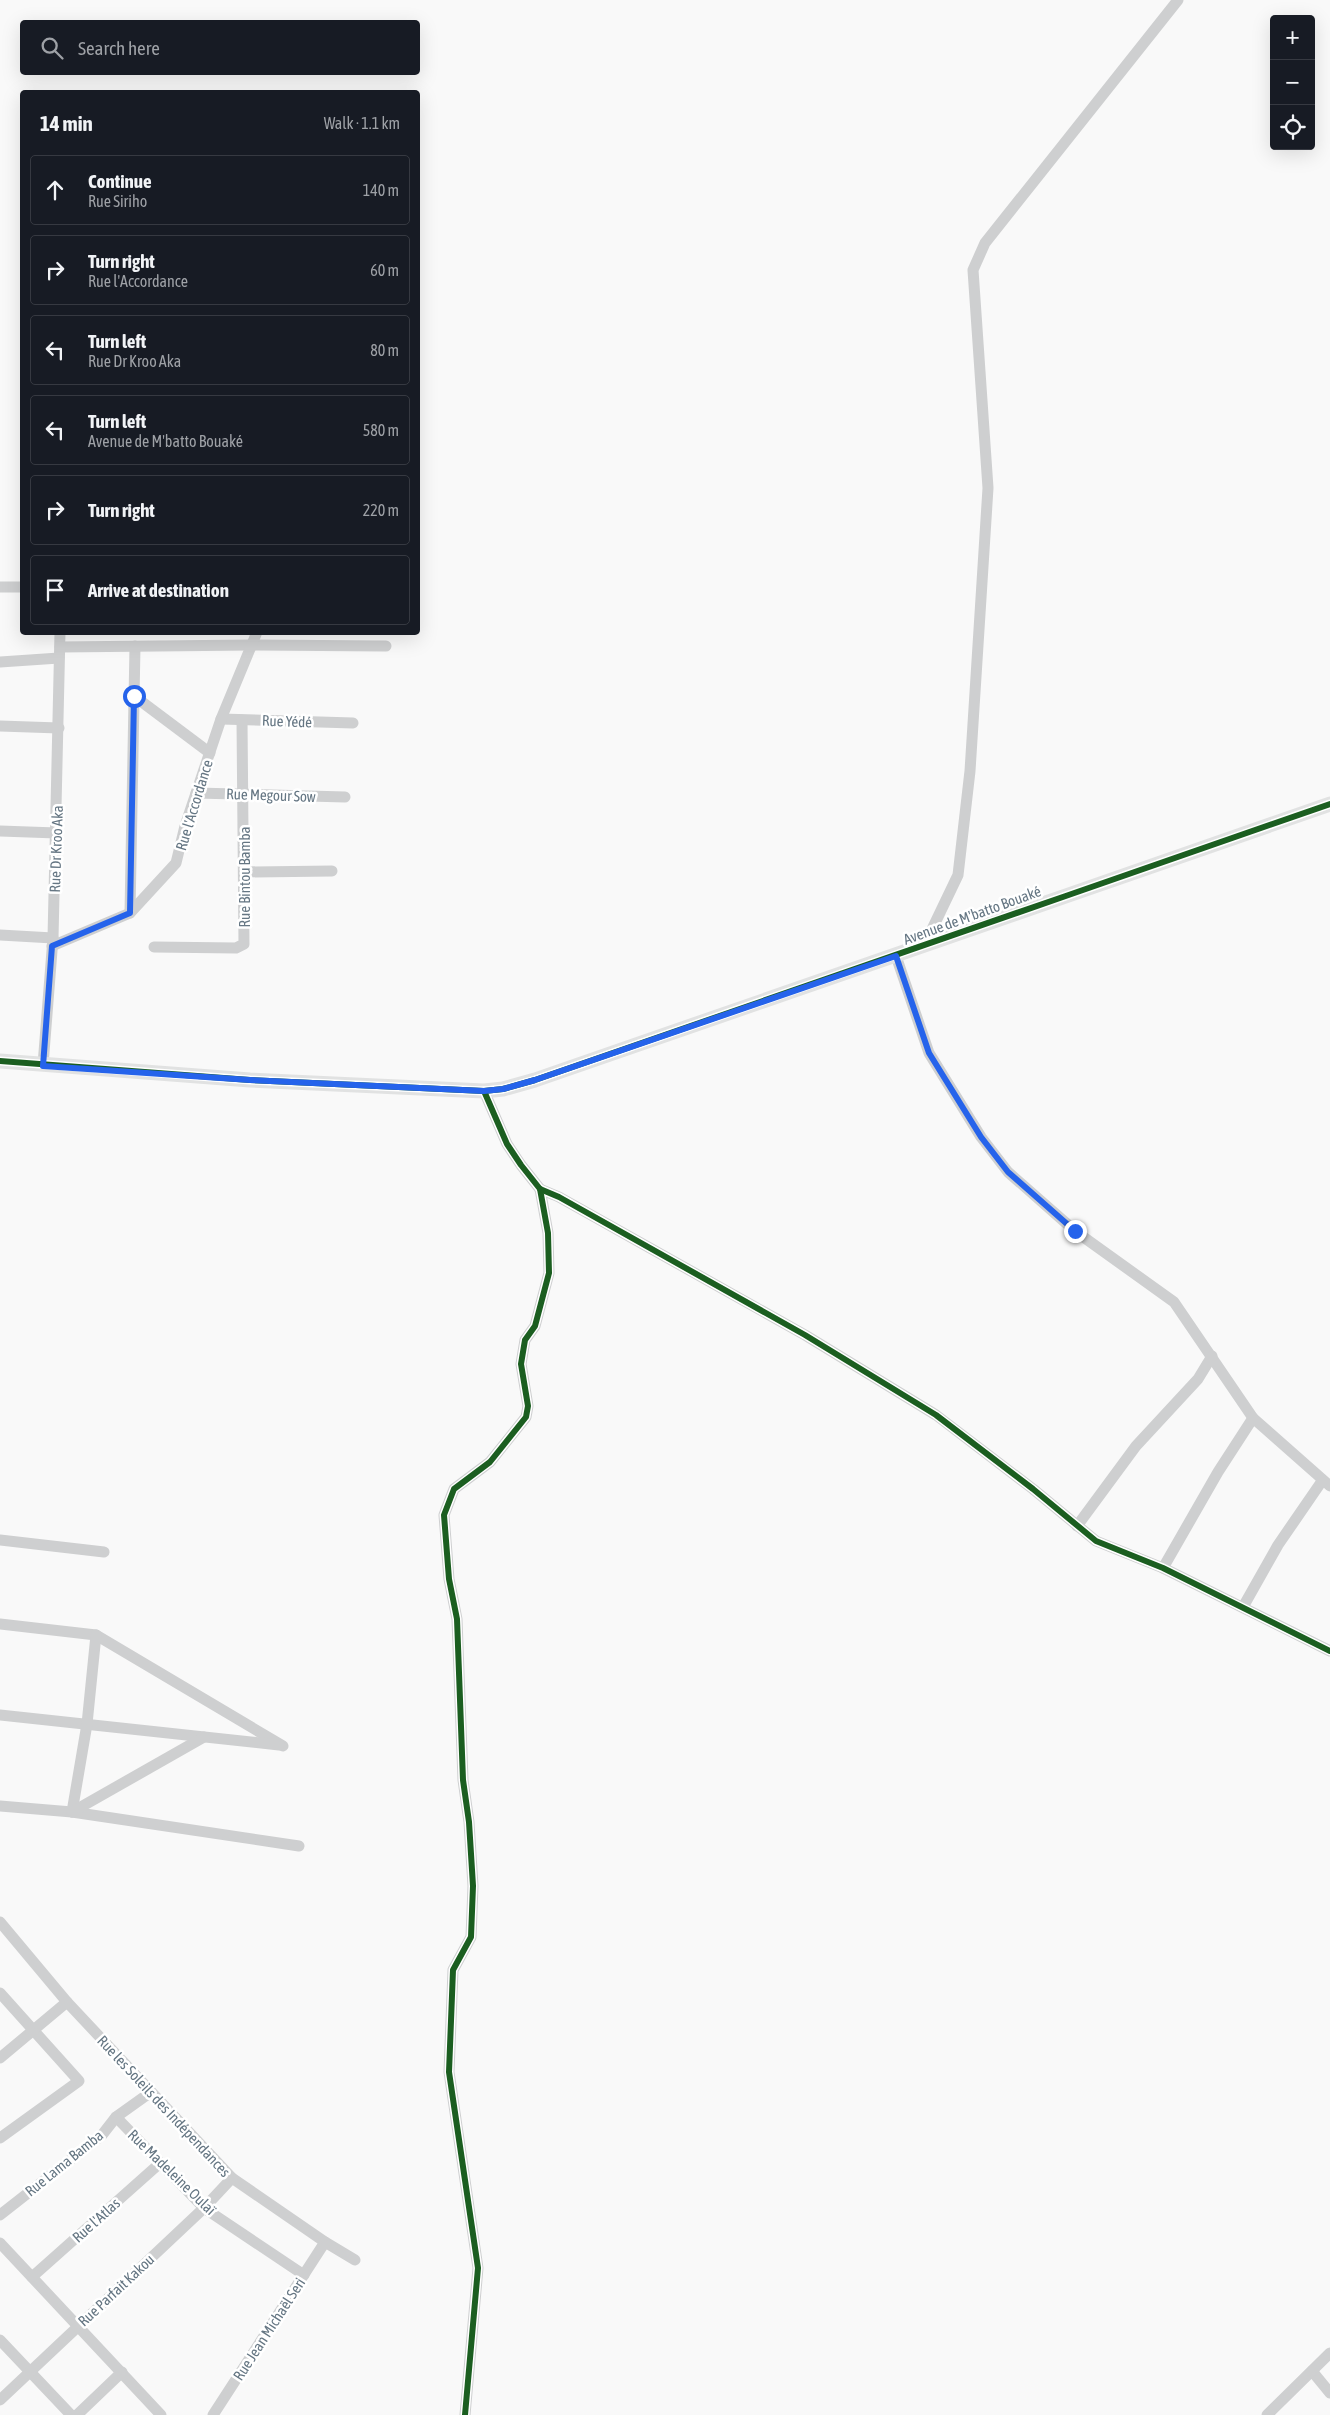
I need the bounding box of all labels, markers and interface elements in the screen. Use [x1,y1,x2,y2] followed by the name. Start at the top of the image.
[1270,15,1315,150] map controls
[1270,15,1315,60] button: +
[20,20,420,75] search box
[38,34,66,62] icon: search
[78,37,160,59] text: Search here
[1270,60,1315,105] button: −
[1270,105,1315,150] button: locate
[40,111,93,135] text: 14 min
[324,114,400,132] text: Walk · 1.1 km
[88,170,152,192] text: Continue
[41,176,69,204] icon: ahead
[363,181,399,199] text: 140 m
[88,192,147,210] text: Rue Siriho
[88,250,155,272] text: Turn right
[41,256,69,284] icon: right
[370,261,399,279] text: 60 m
[88,272,188,290] text: Rue l'Accordance
[88,330,146,352] text: Turn left
[41,336,69,364] icon: left
[370,341,399,359] text: 80 m
[88,352,181,370] text: Rue Dr Kroo Aka
[88,410,146,432] text: Turn left
[41,416,69,444] icon: left
[363,421,399,439] text: 580 m
[88,432,243,450] text: Avenue de M'batto Bouaké
[41,496,69,524] icon: right
[88,499,155,521] text: Turn right
[363,501,399,519] text: 220 m
[41,576,69,604] icon: arrive
[88,579,229,601] text: Arrive at destination
[123,685,146,708] route start
[262,712,312,730] street label: Rue Yédé
[172,758,216,852] street label: Rue l'Accordance
[226,785,316,805] street label: Rue Megour Sow
[46,805,66,893] street label: Rue Dr Kroo Aka
[236,827,253,927] street label: Rue Bintou Bamba
[901,882,1043,948] street label: Avenue de M'batto Bouaké
[1064,1220,1087,1243] route end
[94,2032,234,2180] street label: Rue les Soleils des Indépendances
[22,2126,106,2200] street label: Rue Lama Bamba
[125,2126,220,2219] street label: Rue Madeleine Oulaï
[69,2194,123,2246] street label: Rue l'Atlas
[75,2251,157,2329] street label: Rue Parfait Kakou
[230,2275,308,2383] street label: Rue Jean Michaël Seri

